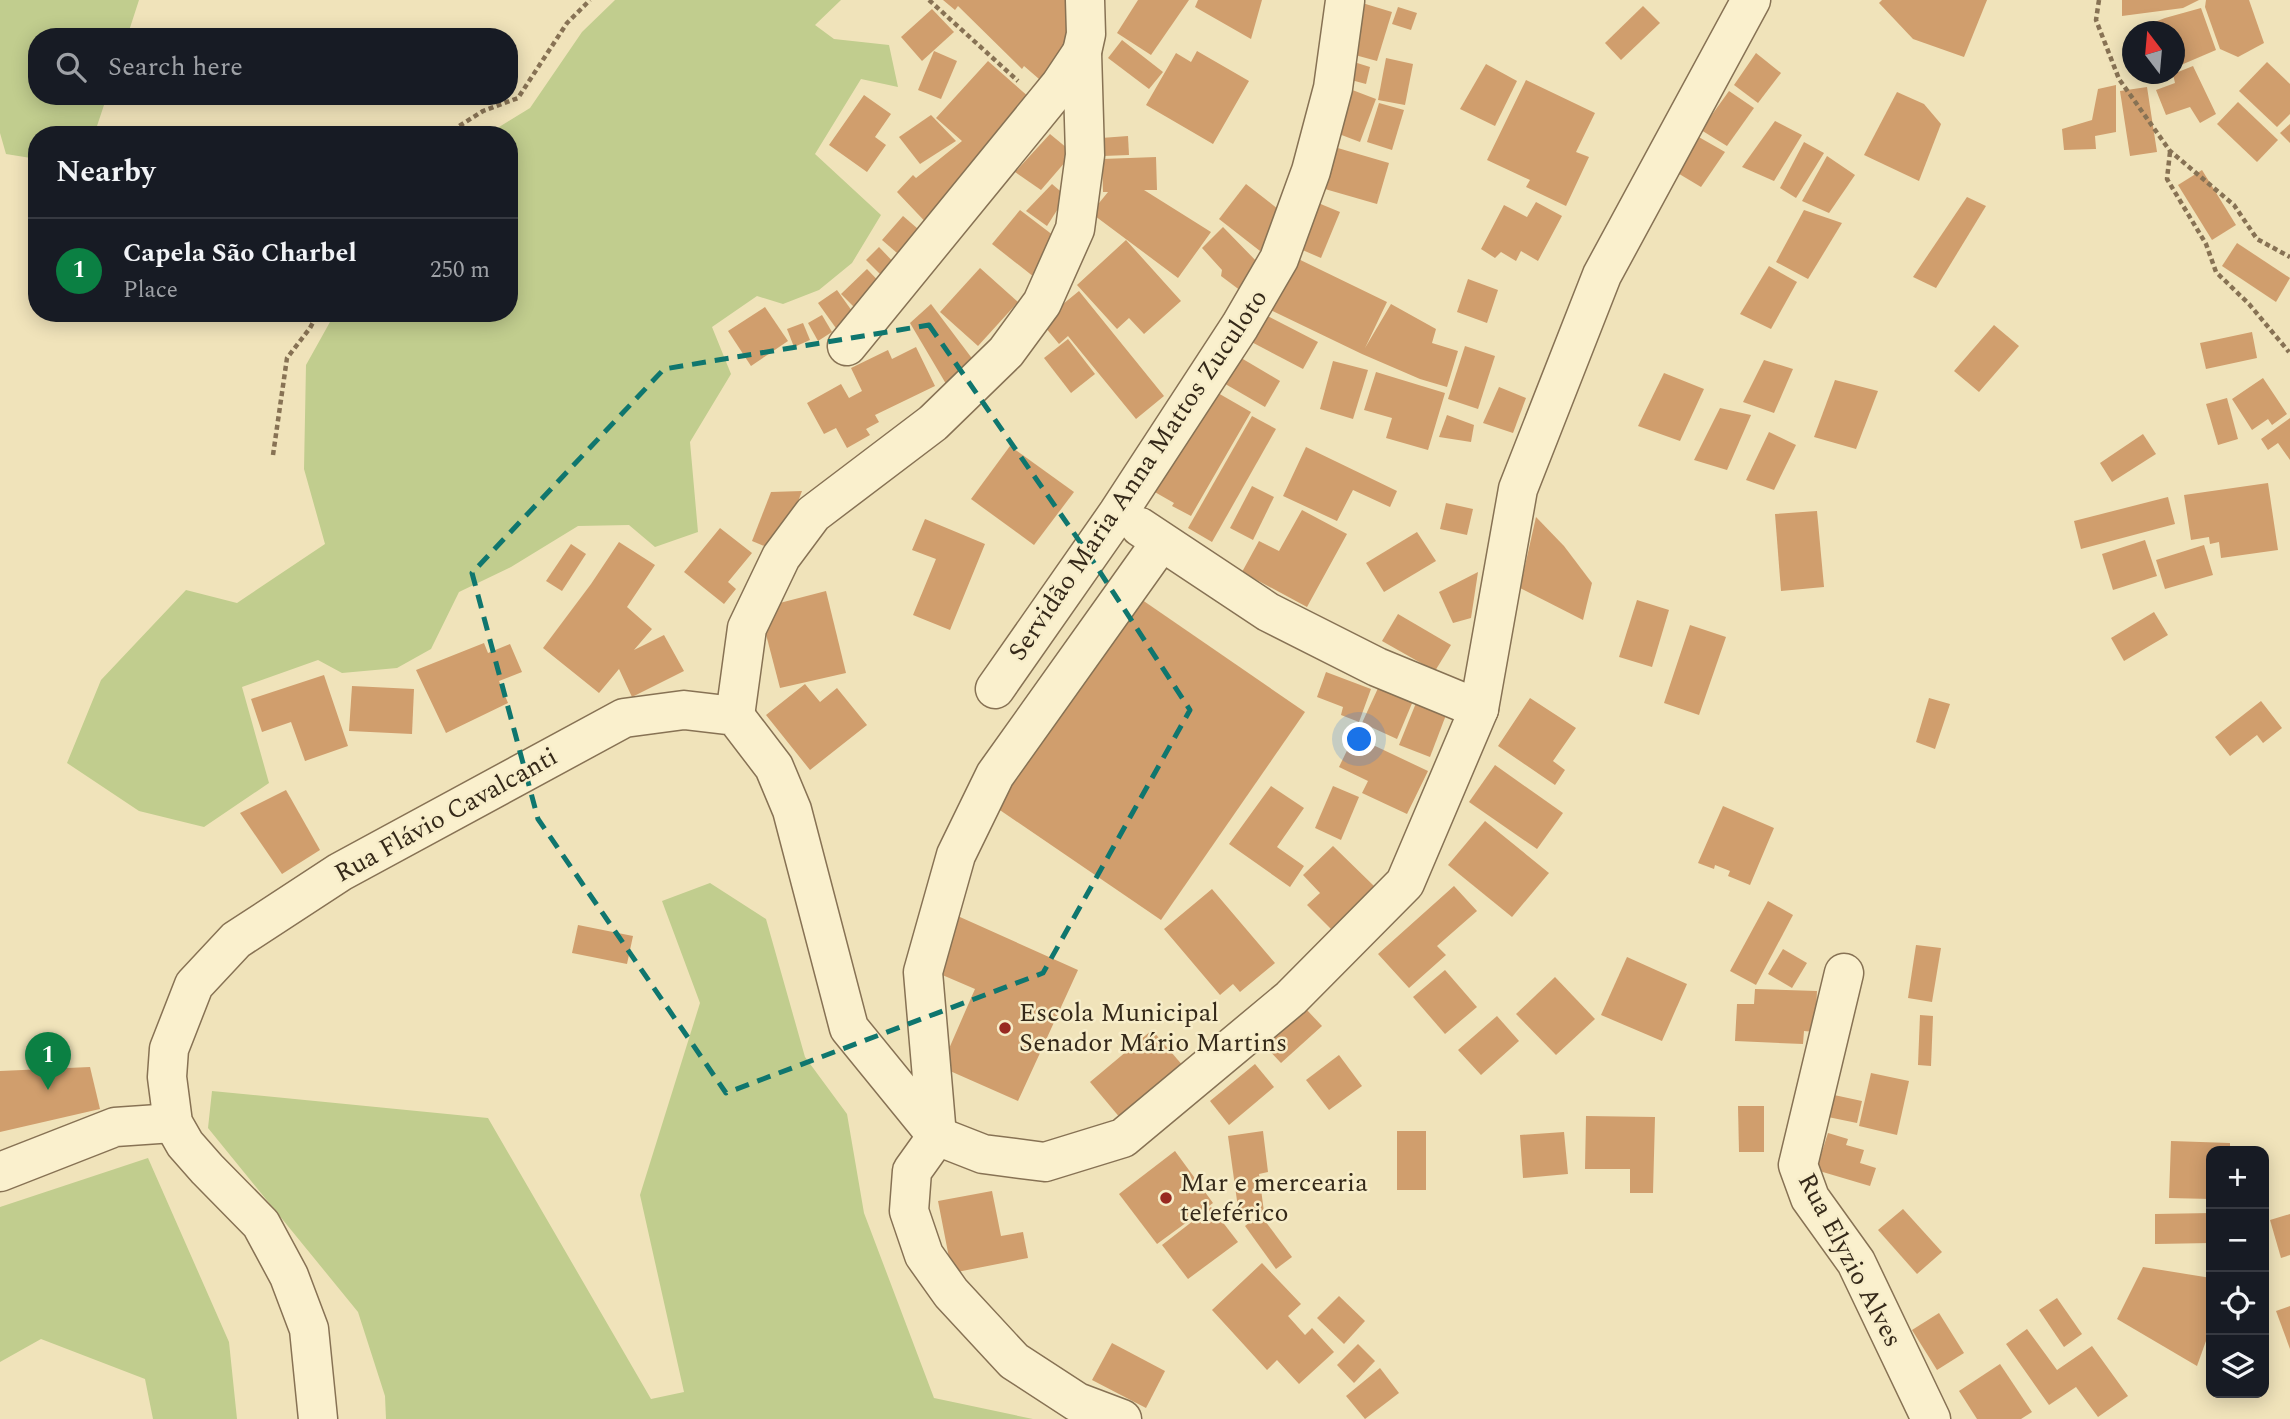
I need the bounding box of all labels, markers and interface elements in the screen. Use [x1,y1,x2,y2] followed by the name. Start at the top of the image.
[2122,21,2185,84] north arrow
[28,28,518,105] search box
[108,47,243,87] text: Search here
[52,48,90,86] icon: search
[56,149,155,195] text: Nearby
[123,233,357,273] text: Capela São Charbel
[73,253,85,288] text: 1
[430,253,490,288] text: 250 m
[123,273,178,308] text: Place
[998,281,1278,669] street label: Servidão Maria Anna Mattos Zuculoto
[1342,722,1376,756] your location
[327,737,565,893] street label: Rua Flávio Cavalcanti
[1019,993,1287,1063] place label: Escola Municipal Senador Mário Martins
[997,1020,1013,1036] marker: Escola Municipal Senador Mário Martins
[25,1032,71,1090] pin: 1
[2206,1146,2269,1398] map controls
[2206,1146,2269,1209] button: +
[1180,1163,1368,1233] place label: Mar e mercearia teleférico
[1787,1166,1913,1354] street label: Rua Elyzio Alves
[1158,1190,1174,1206] marker: Mar e mercearia teleférico
[2206,1209,2269,1272] button: −
[2206,1272,2269,1335] button: locate
[2206,1335,2269,1398] button: layers

